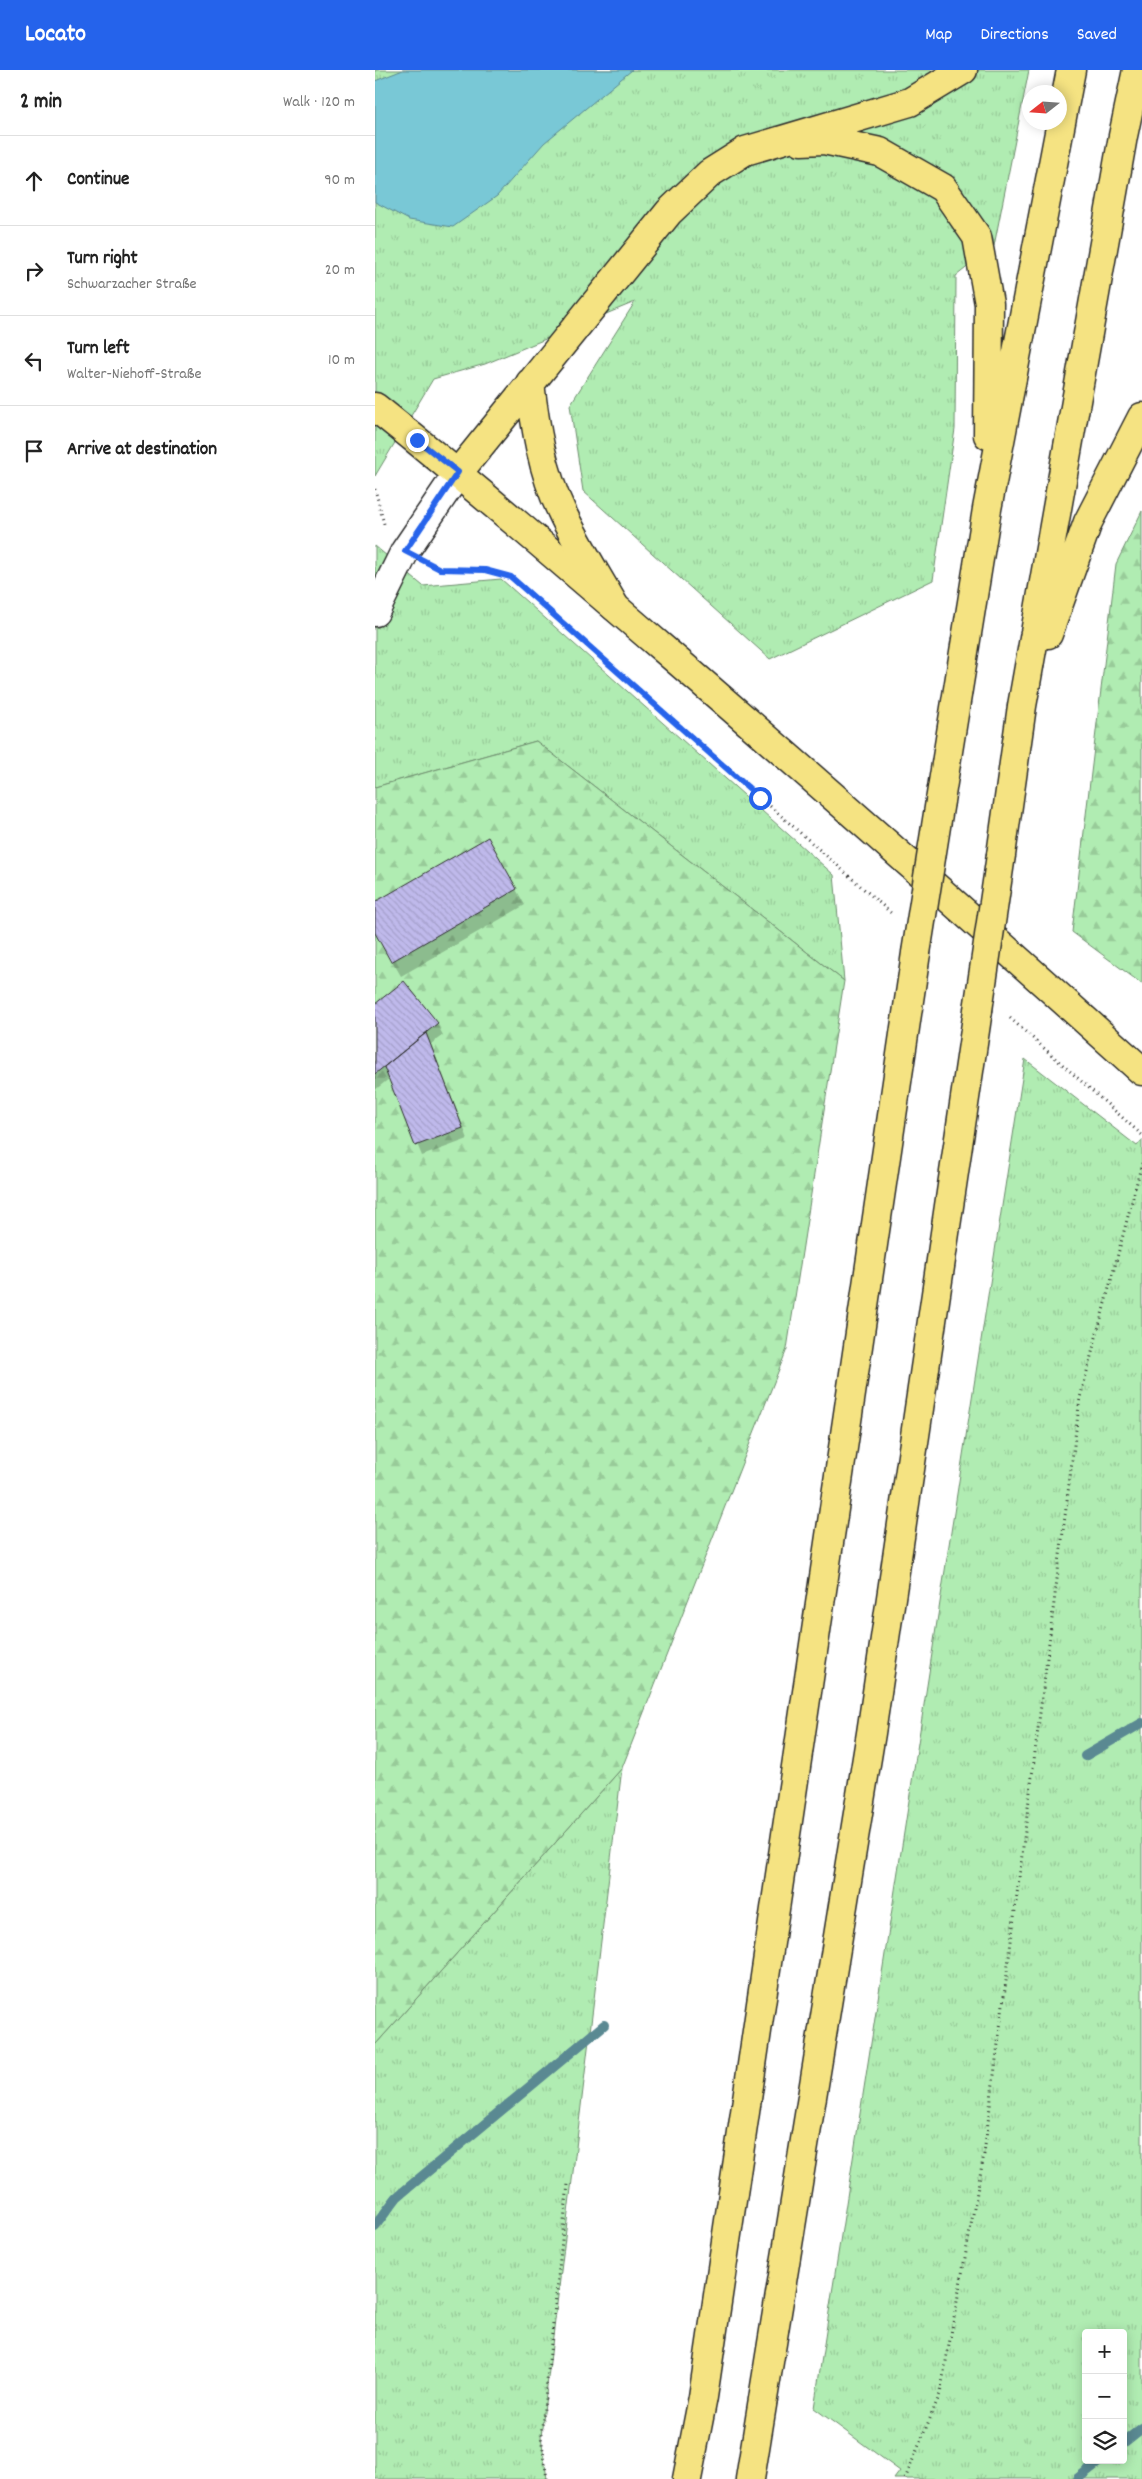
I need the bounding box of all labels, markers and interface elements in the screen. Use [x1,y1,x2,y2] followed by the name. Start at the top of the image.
[25,18,86,52] text: Locato
[925,23,952,48] text: Map
[980,23,1049,48] text: Directions
[1077,23,1117,48] text: Saved
[1022,85,1067,130] north arrow
[20,88,62,118] text: 2 min
[283,91,355,114] text: Walk · 120 m
[20,167,48,195] icon: ahead
[67,167,129,194] text: Continue
[324,169,355,192] text: 90 m
[67,246,138,273] text: Turn right
[20,257,48,285] icon: right
[325,259,355,282] text: 20 m
[67,273,197,296] text: Schwarzacher Straße
[67,336,130,363] text: Turn left
[20,347,48,375] icon: left
[328,349,355,372] text: 10 m
[67,363,202,386] text: Walter-Niehoff-Straße
[406,429,429,452] route end
[20,437,48,465] icon: arrive
[67,437,217,464] text: Arrive at destination
[749,787,772,810] route start
[1082,2329,1127,2464] map controls
[1082,2329,1127,2374] button: +
[1082,2374,1127,2419] button: −
[1082,2419,1127,2464] button: layers

